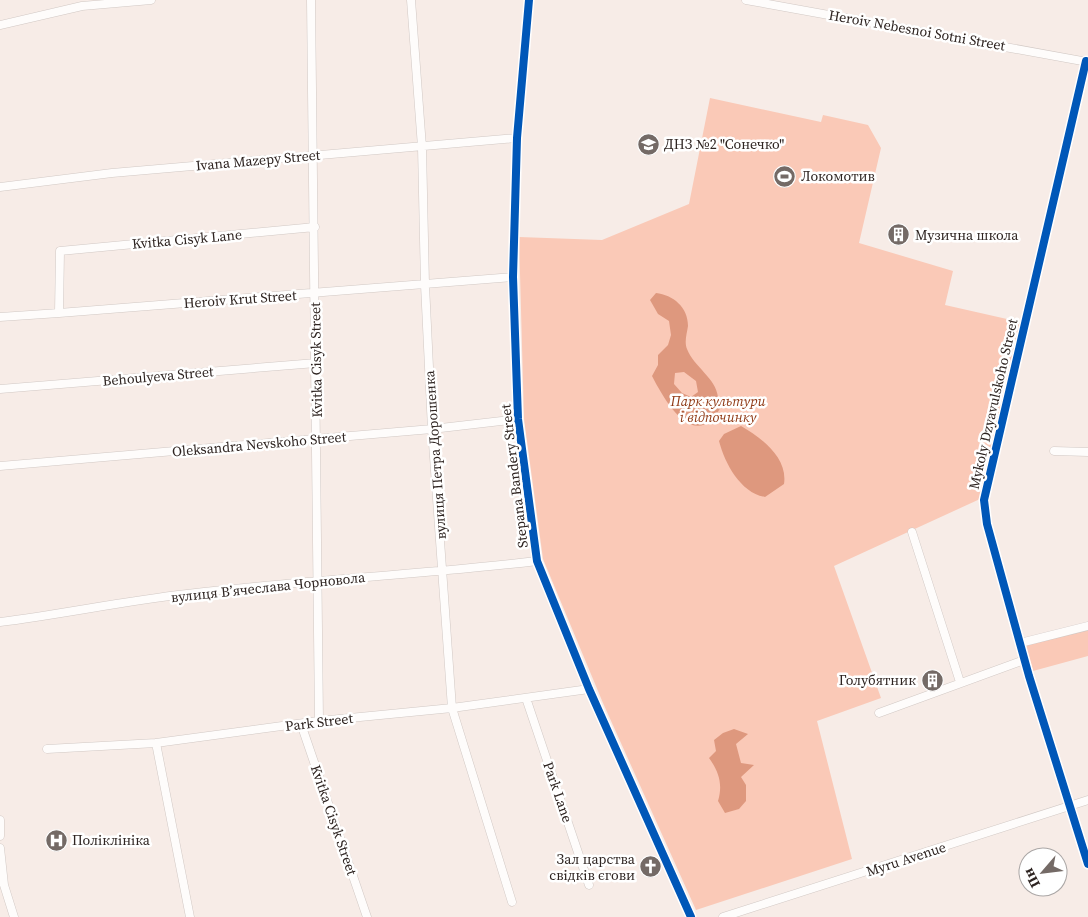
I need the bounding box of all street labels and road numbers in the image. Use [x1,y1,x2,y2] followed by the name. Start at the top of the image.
[827,5,1007,55] street label: Heroiv Nebesnoi Sotni Street
[195,145,322,175] street label: Ivana Mazepy Street
[131,224,243,254] street label: Kvitka Cisyk Lane
[183,285,298,313] street label: Heroiv Krut Street
[305,302,327,418] street label: Kvitka Cisyk Street
[964,316,1022,491] street label: Mykoly Dzyavulskoho Street
[102,361,215,391] street label: Behoulyeva Street
[419,369,451,540] street label: вулиця Петра Дорошенка
[495,402,533,549] street label: Stepana Bandery Street
[171,426,347,462] street label: Oleksandra Nevskoho Street
[170,567,367,607] street label: вулиця Вʼячеслава Чорновола
[284,708,354,736] street label: Park Street
[538,759,578,825] street label: Park Lane
[306,762,362,878] street label: Kvitka Cisyk Street
[864,837,948,881] street label: Myru Avenue

